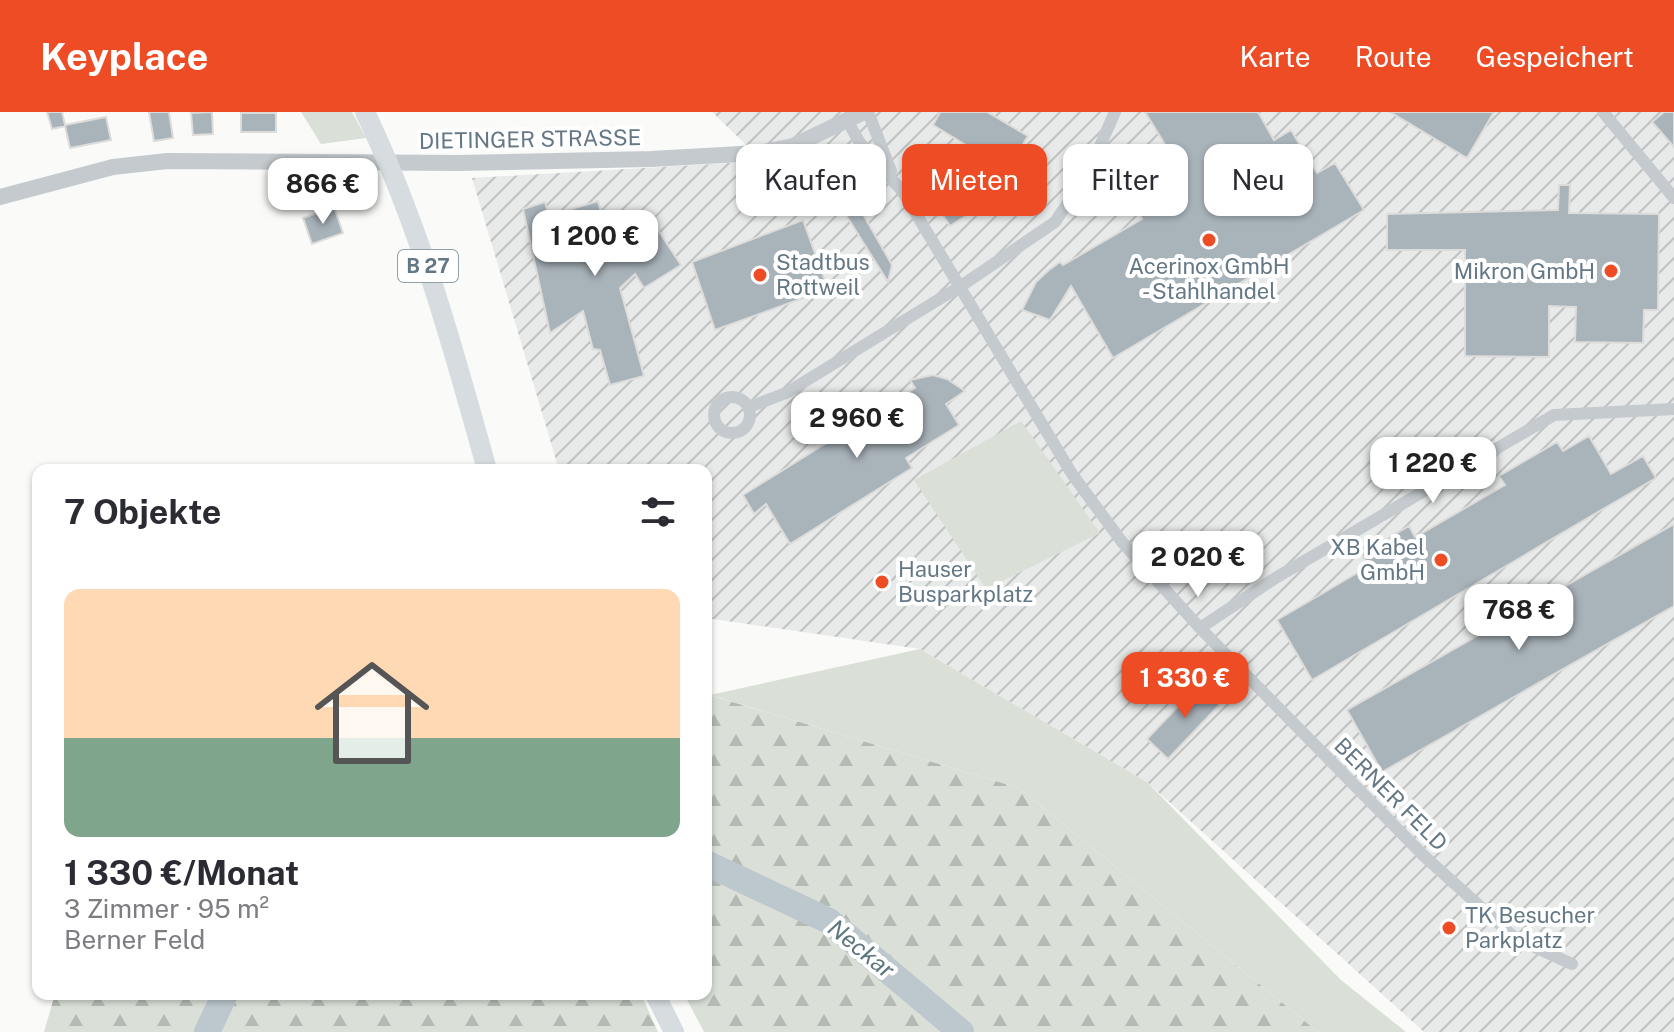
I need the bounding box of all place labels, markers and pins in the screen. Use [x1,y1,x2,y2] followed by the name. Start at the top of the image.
[267,158,379,226] pin: 866 €
[521,210,669,278] pin: 1 200 €
[1200,231,1218,249] marker: Acerinox GmbH - Stahlhandel
[776,249,870,300] place label: Stadtbus Rottweil
[1129,253,1289,304] place label: Acerinox GmbH - Stahlhandel
[1454,258,1595,284] place label: Mikron GmbH
[1602,262,1620,280] marker: Mikron GmbH
[751,266,769,284] marker: Stadtbus Rottweil
[783,392,931,460] pin: 2 960 €
[1359,437,1507,505] pin: 1 220 €
[1124,531,1272,599] pin: 2 020 €
[1331,534,1425,585] place label: XB Kabel GmbH
[1432,551,1450,569] marker: XB Kabel GmbH
[898,556,1033,607] place label: Hauser Busparkplatz
[873,573,891,591] marker: Hauser Busparkplatz
[1463,584,1575,652] pin: 768 €
[1111,652,1259,720] pin: 1 330 €
[1465,902,1595,953] place label: TK Besucher Parkplatz
[1440,919,1458,937] marker: TK Besucher Parkplatz

